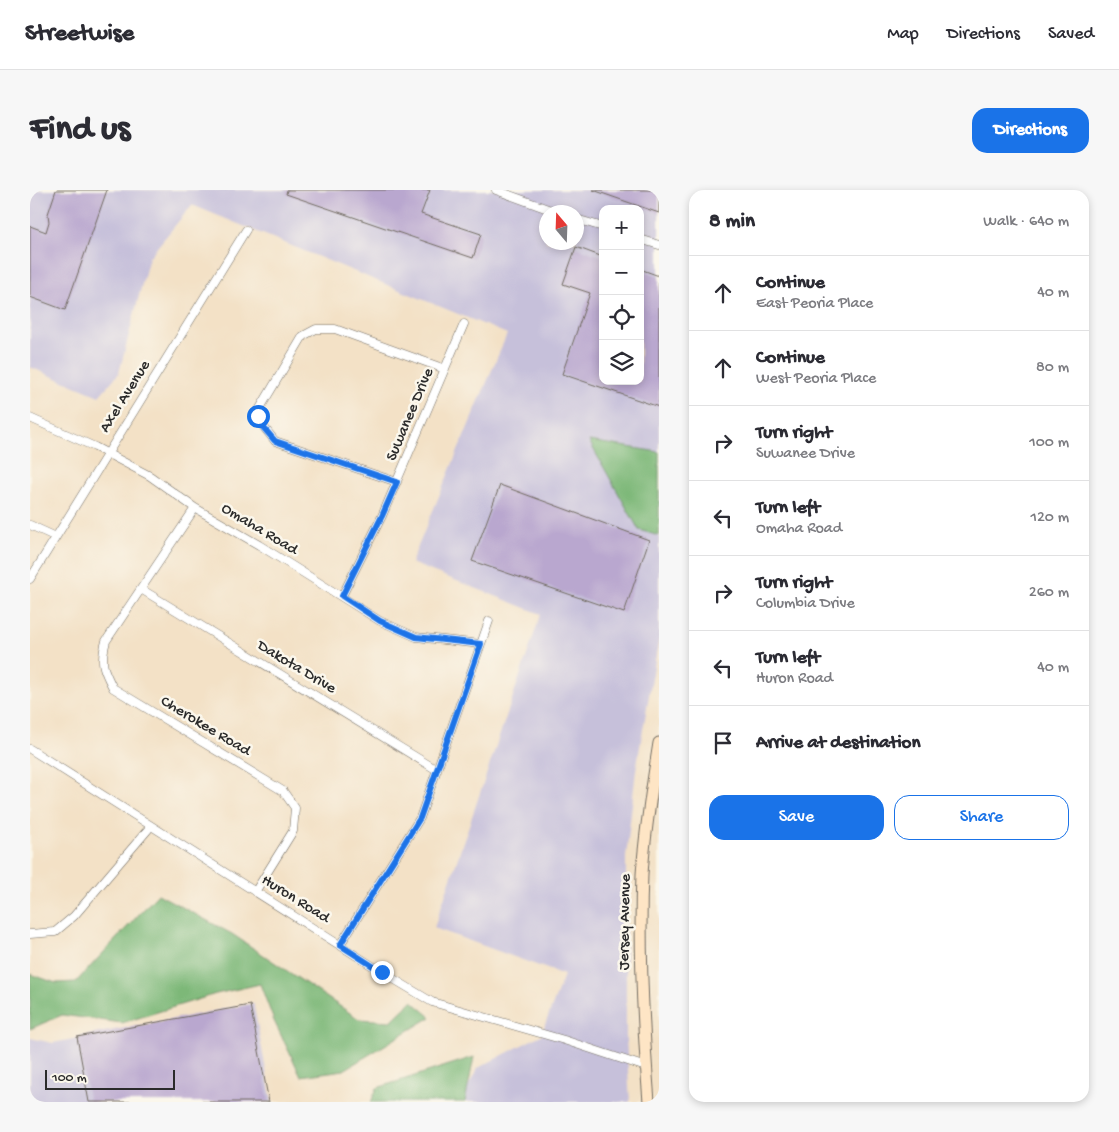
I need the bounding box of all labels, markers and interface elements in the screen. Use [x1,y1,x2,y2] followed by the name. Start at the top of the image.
[25,20,134,49] text: Streetwise
[887,24,919,45] text: Map
[947,24,1020,45] text: Directions
[1048,24,1094,45] text: Saved
[972,108,1089,153] button: Directions
[30,110,130,151] text: Find us
[539,205,584,250] north arrow
[599,205,644,385] map controls
[599,205,644,250] button: +
[709,210,755,235] text: 8 min
[983,213,1069,232] text: Walk · 640 m
[599,250,644,295] button: −
[756,272,825,295] text: Continue
[709,279,737,307] icon: ahead
[1037,284,1069,303] text: 40 m
[599,295,644,340] button: locate
[756,295,873,314] text: East Peoria Place
[599,340,644,385] button: layers
[756,347,825,370] text: Continue
[709,354,737,382] icon: ahead
[96,357,156,437] street label: Axel Avenue
[1036,359,1069,378] text: 80 m
[383,365,439,464] street label: Suwanee Drive
[756,370,876,389] text: West Peoria Place
[247,405,270,428] route start
[756,422,832,445] text: Turn right
[709,429,737,457] icon: right
[1029,434,1069,453] text: 100 m
[756,445,855,464] text: Suwanee Drive
[756,497,820,520] text: Turn left
[217,500,302,561] street label: Omaha Road
[709,504,737,532] icon: left
[1030,509,1069,528] text: 120 m
[756,520,842,539] text: Omaha Road
[756,572,832,595] text: Turn right
[709,579,737,607] icon: right
[1029,584,1069,603] text: 260 m
[756,595,855,614] text: Columbia Drive
[252,636,340,699] street label: Dakota Drive
[756,647,820,670] text: Turn left
[709,654,737,682] icon: left
[1037,659,1069,678] text: 40 m
[756,670,833,689] text: Huron Road
[156,693,255,762] street label: Cherokee Road
[709,729,737,757] icon: arrive
[756,732,920,755] text: Arrive at destination
[709,795,884,840] button: Save
[894,795,1069,840] button: Share
[257,872,334,929] street label: Huron Road
[616,873,636,970] street label: Jersey Avenue
[371,961,394,984] route end
[45,1067,175,1090] scale bar
[52,1070,87,1087] text: 100 m

